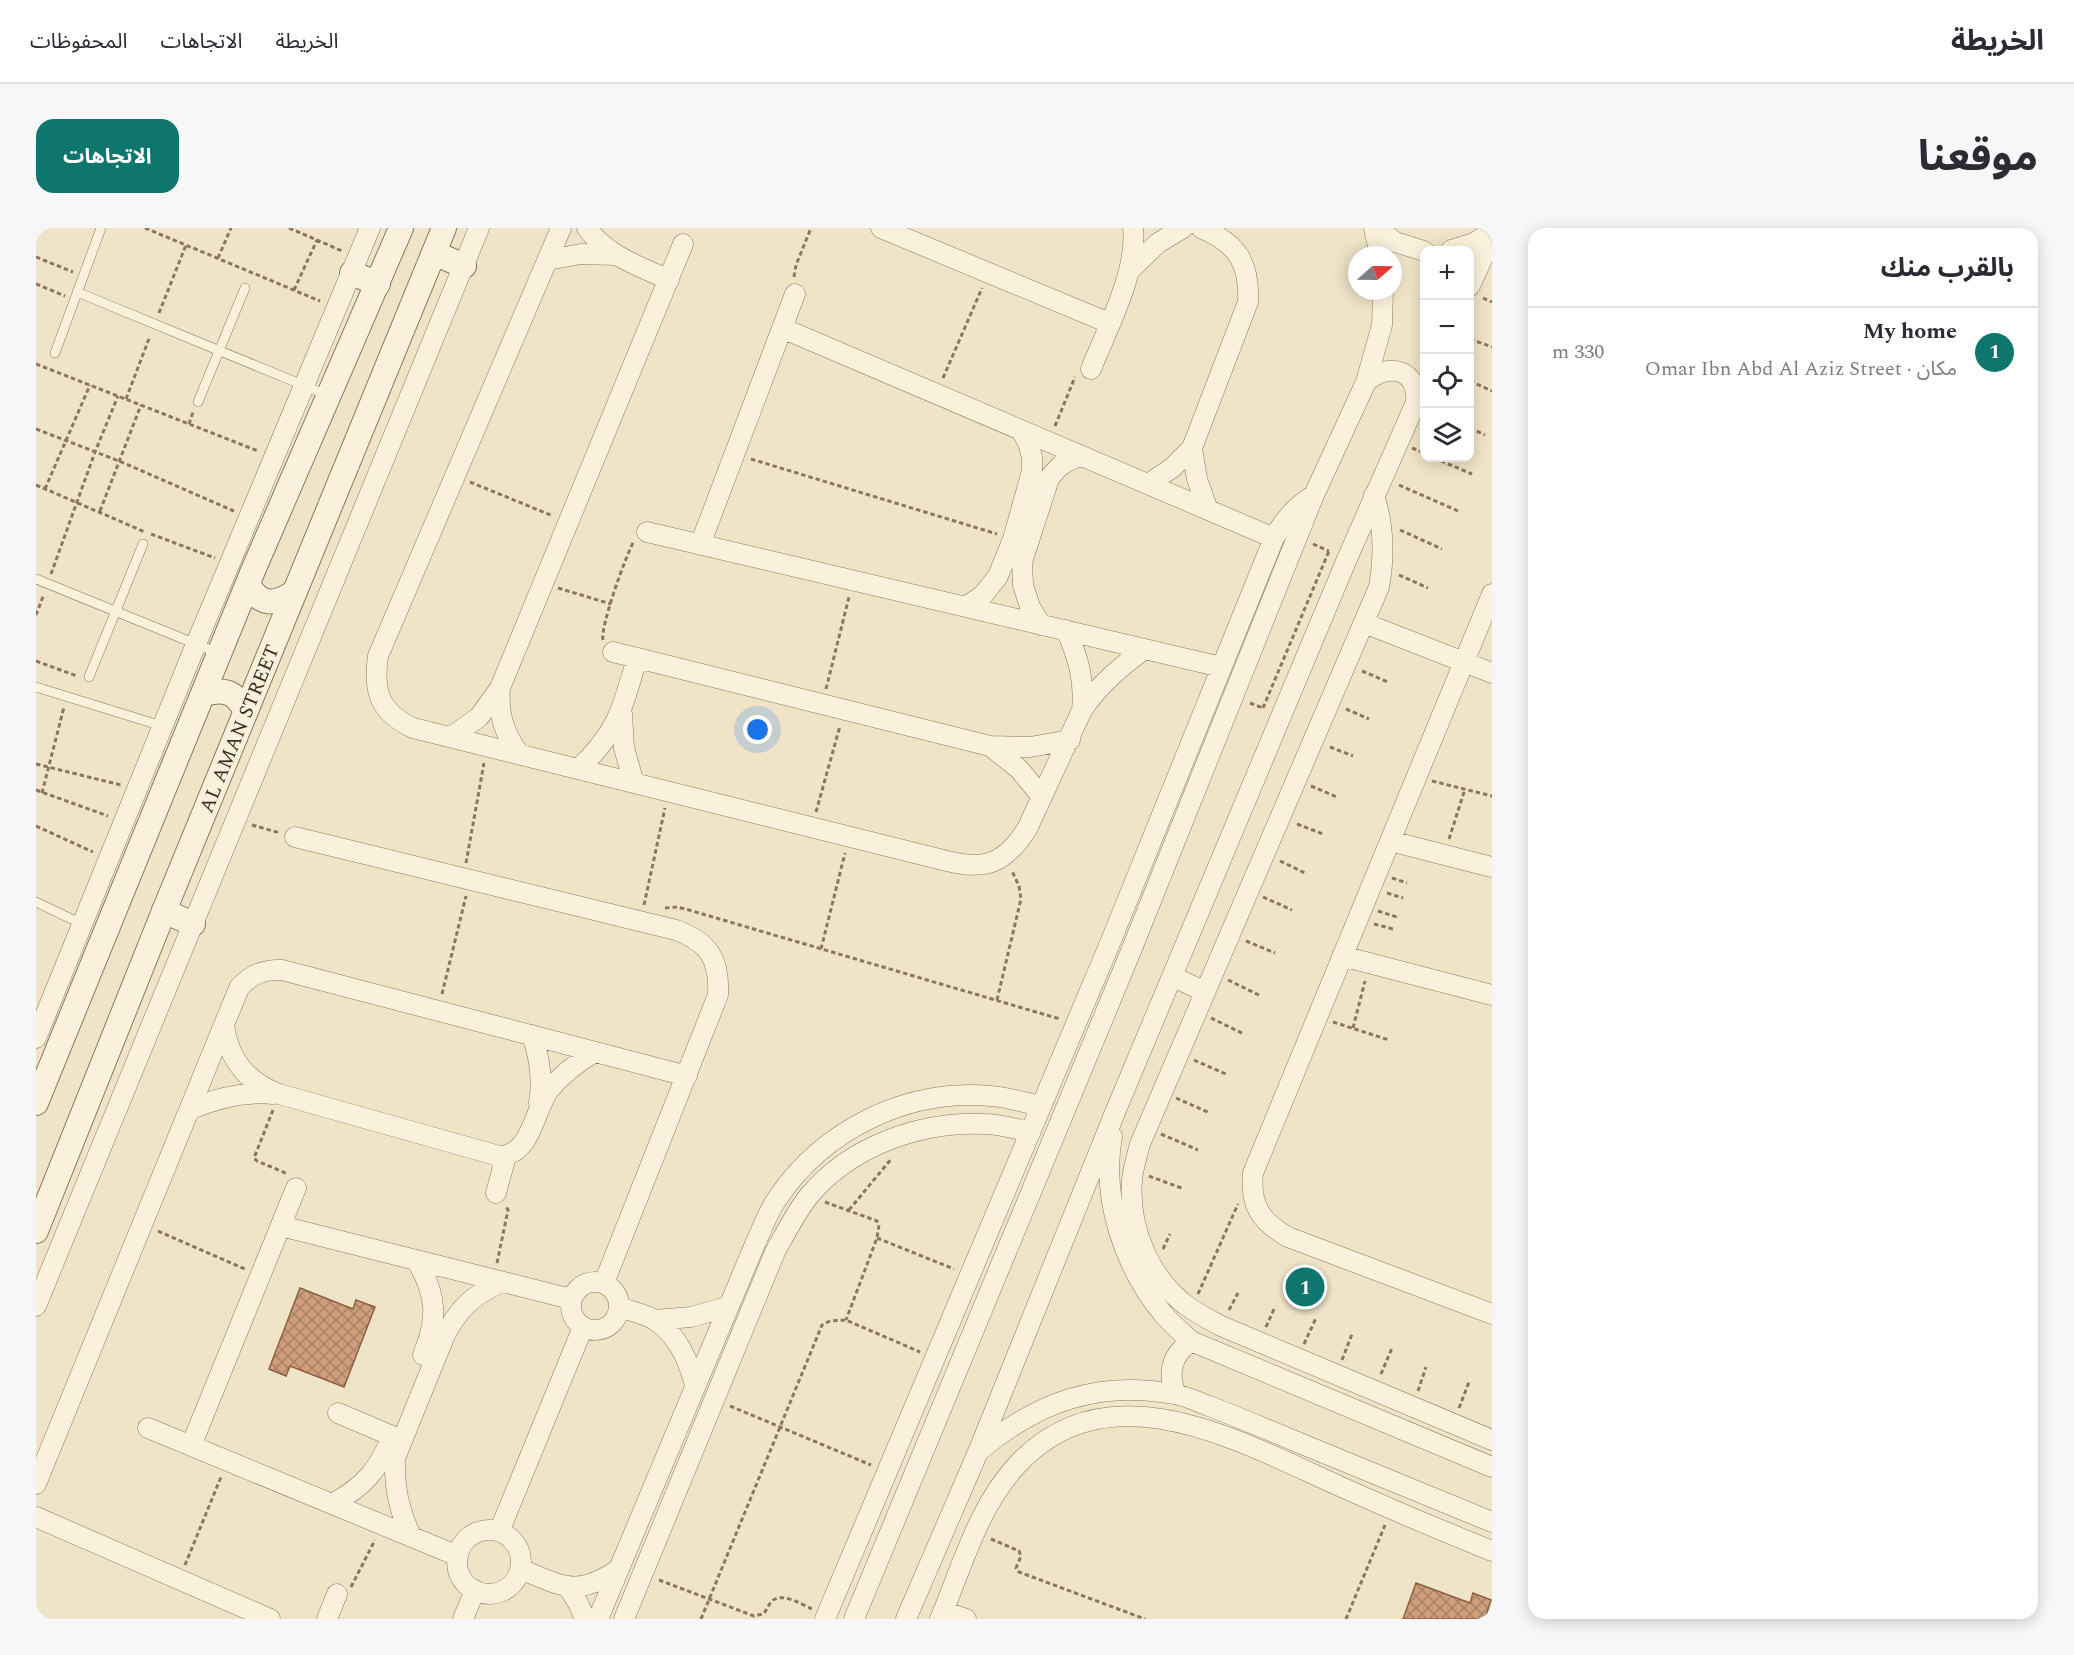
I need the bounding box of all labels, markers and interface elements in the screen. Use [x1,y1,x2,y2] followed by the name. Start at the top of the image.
[1951,20,2044,63] text: الخريطة
[30,26,127,58] text: المحفوظات
[160,26,242,58] text: الاتجاهات
[275,26,338,58] text: الخريطة
[36,119,179,193] button: الاتجاهات
[1918,126,2038,189] text: موقعنا
[1348,246,1402,300] north arrow
[1420,246,1474,462] map controls
[1420,246,1474,300] button: +
[1881,248,2014,288] text: بالقرب منك
[1420,300,1474,354] button: −
[1863,315,1957,348] text: My home
[1552,337,1604,367] text: 330 m
[1989,337,2000,367] text: 1
[1420,354,1474,408] button: locate
[1645,354,1957,384] text: مكان · Omar Ibn Abd Al Aziz Street
[1420,408,1474,462] button: layers
[192,640,288,818] street label: AL AMAN STREET
[743,715,772,744] your location
[1286,1264,1324,1310] pin: 1

